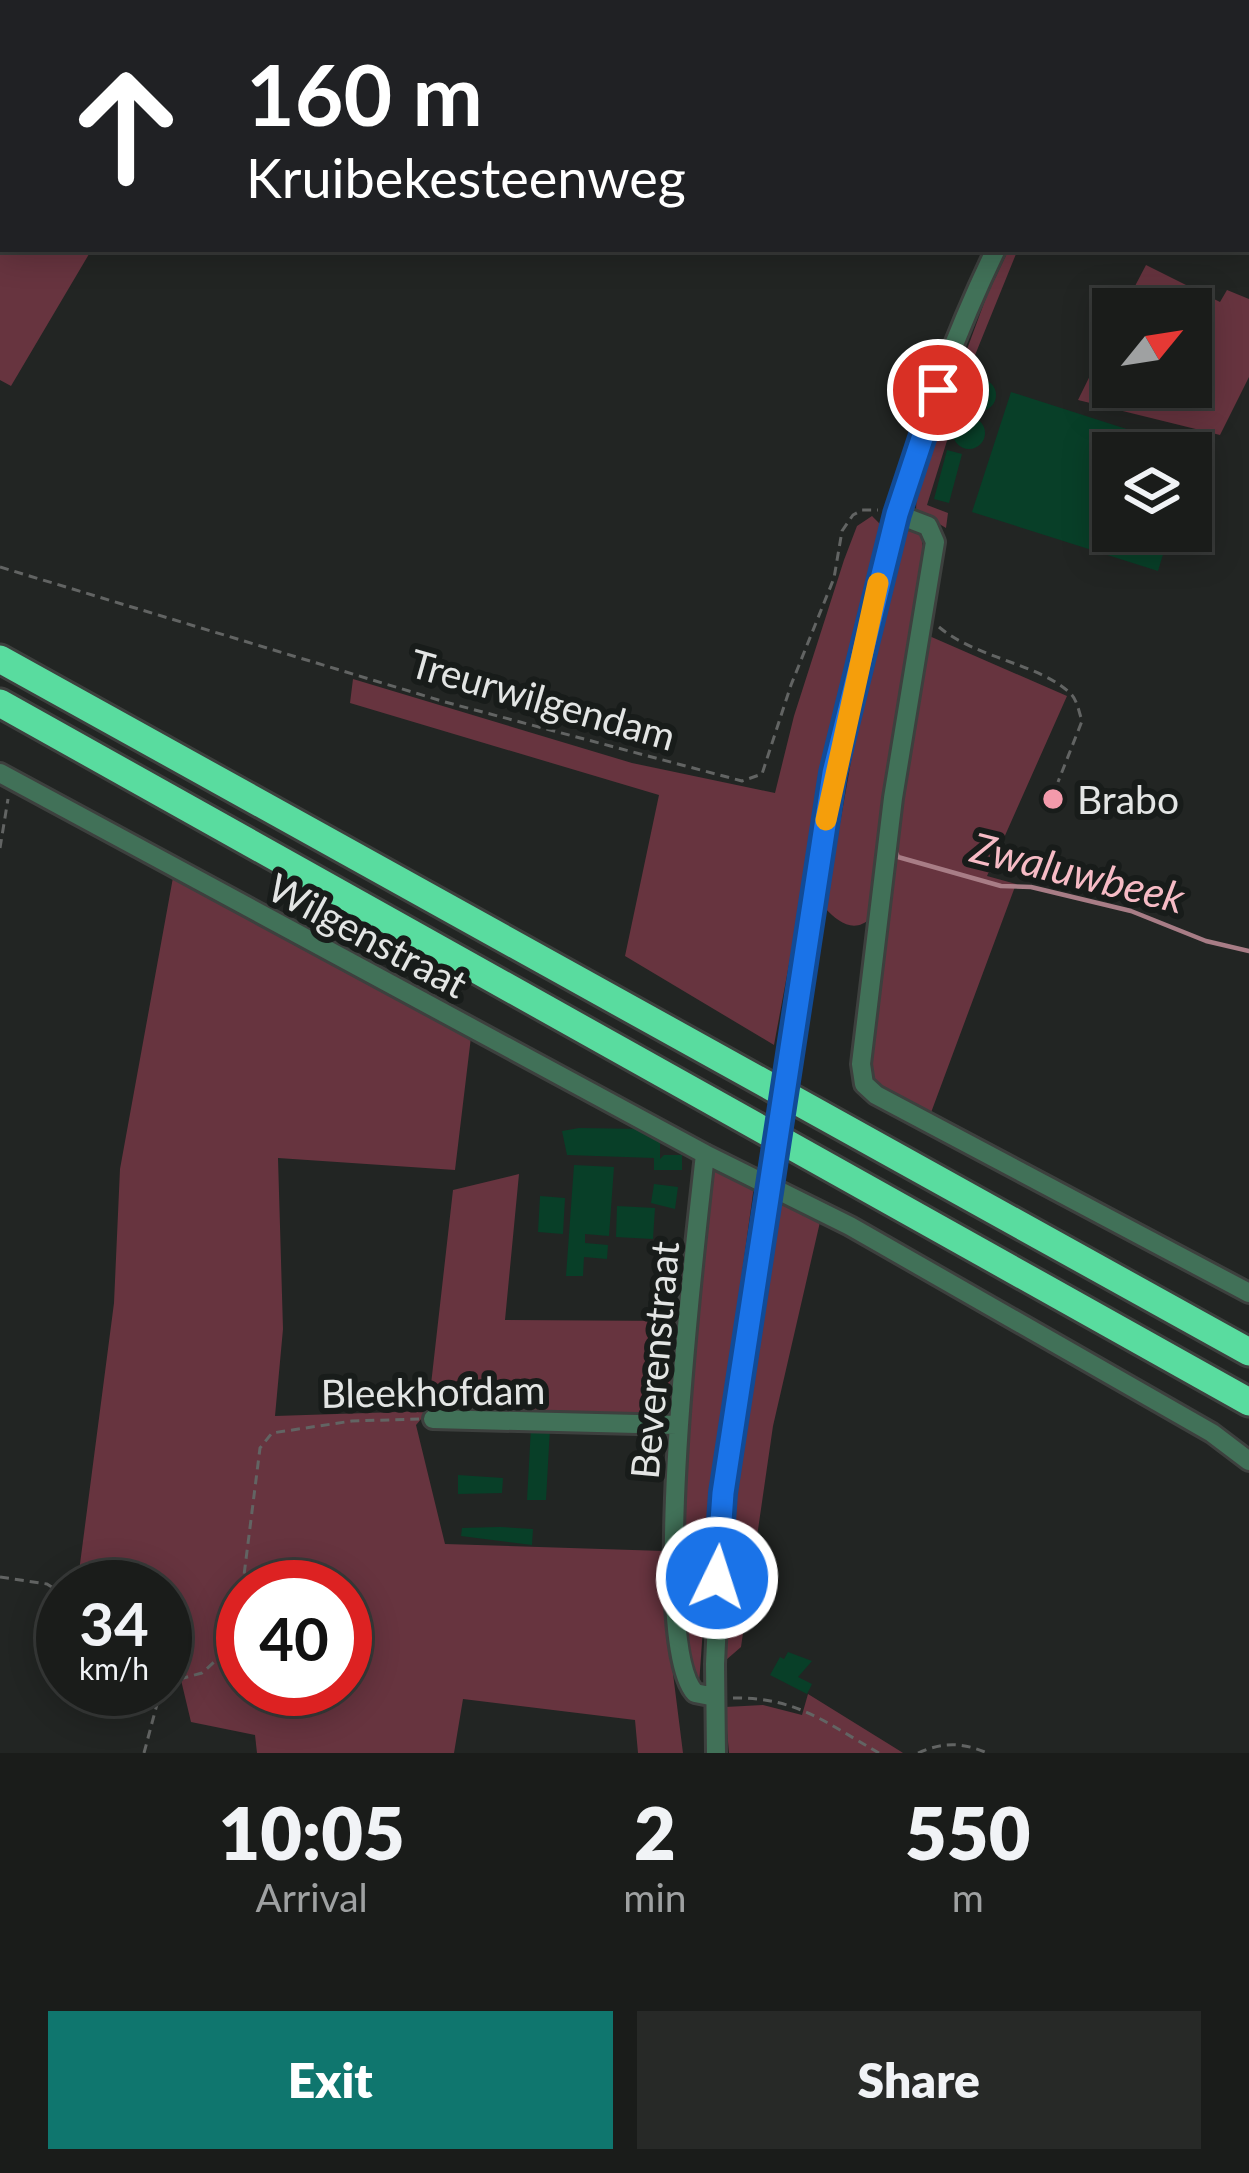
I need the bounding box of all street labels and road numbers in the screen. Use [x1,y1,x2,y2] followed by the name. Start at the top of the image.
[405,639,681,759] street label: Treurwilgendam
[261,863,475,1007] street label: Wilgenstraat
[621,1239,687,1481] street label: Beverenstraat
[320,1366,546,1416] street label: Bleekhofdam

